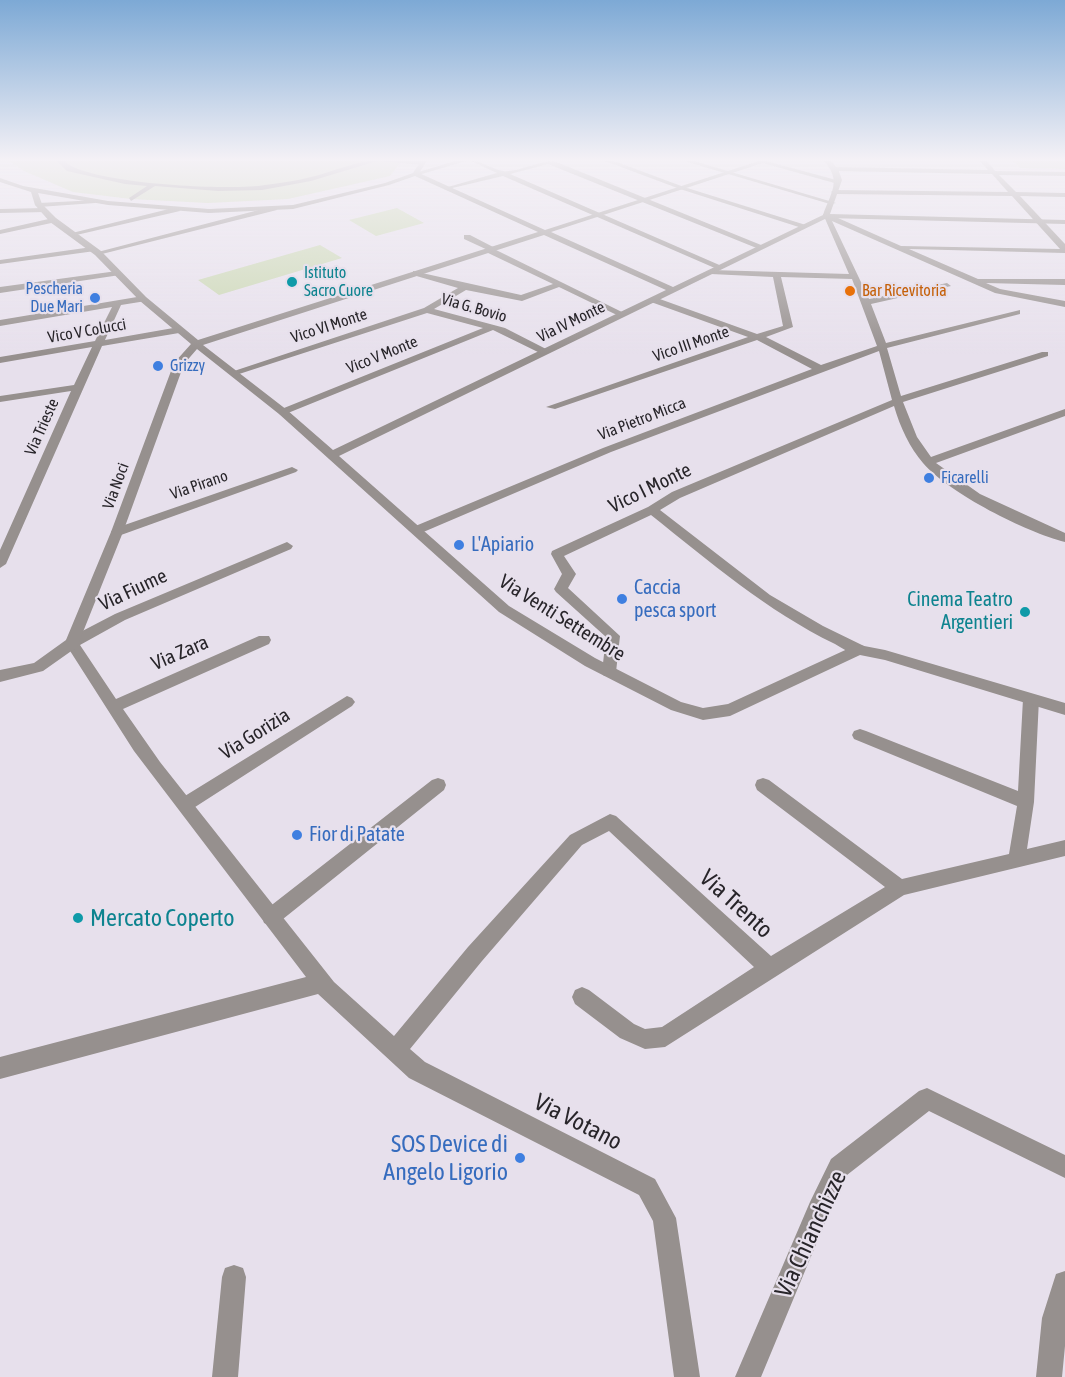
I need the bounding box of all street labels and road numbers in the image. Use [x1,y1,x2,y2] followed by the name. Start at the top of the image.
[439,289,509,327] street label: Via G. Bovio
[534,297,608,347] street label: Via IV Monte
[288,305,370,347] street label: Vico VI Monte
[46,315,128,347] street label: Vico V Colucci
[650,322,732,366] street label: Vico III Monte
[344,332,420,378] street label: Vico V Monte
[595,393,689,445] street label: Via Pietro Micca
[21,396,63,458] street label: Via Trieste
[605,458,695,518] street label: Vico I Monte
[99,460,133,512] street label: Via Noci
[168,466,230,504] street label: Via Pirano
[95,564,171,616] street label: Via Fiume
[494,570,630,666] street label: Via Venti Settembre
[148,630,212,676] street label: Via Zara
[216,703,294,765] street label: Via Gorizia
[694,864,778,944] street label: Via Trento
[529,1088,627,1156] street label: Via Votano
[769,1166,853,1302] street label: Via Chianchizze

